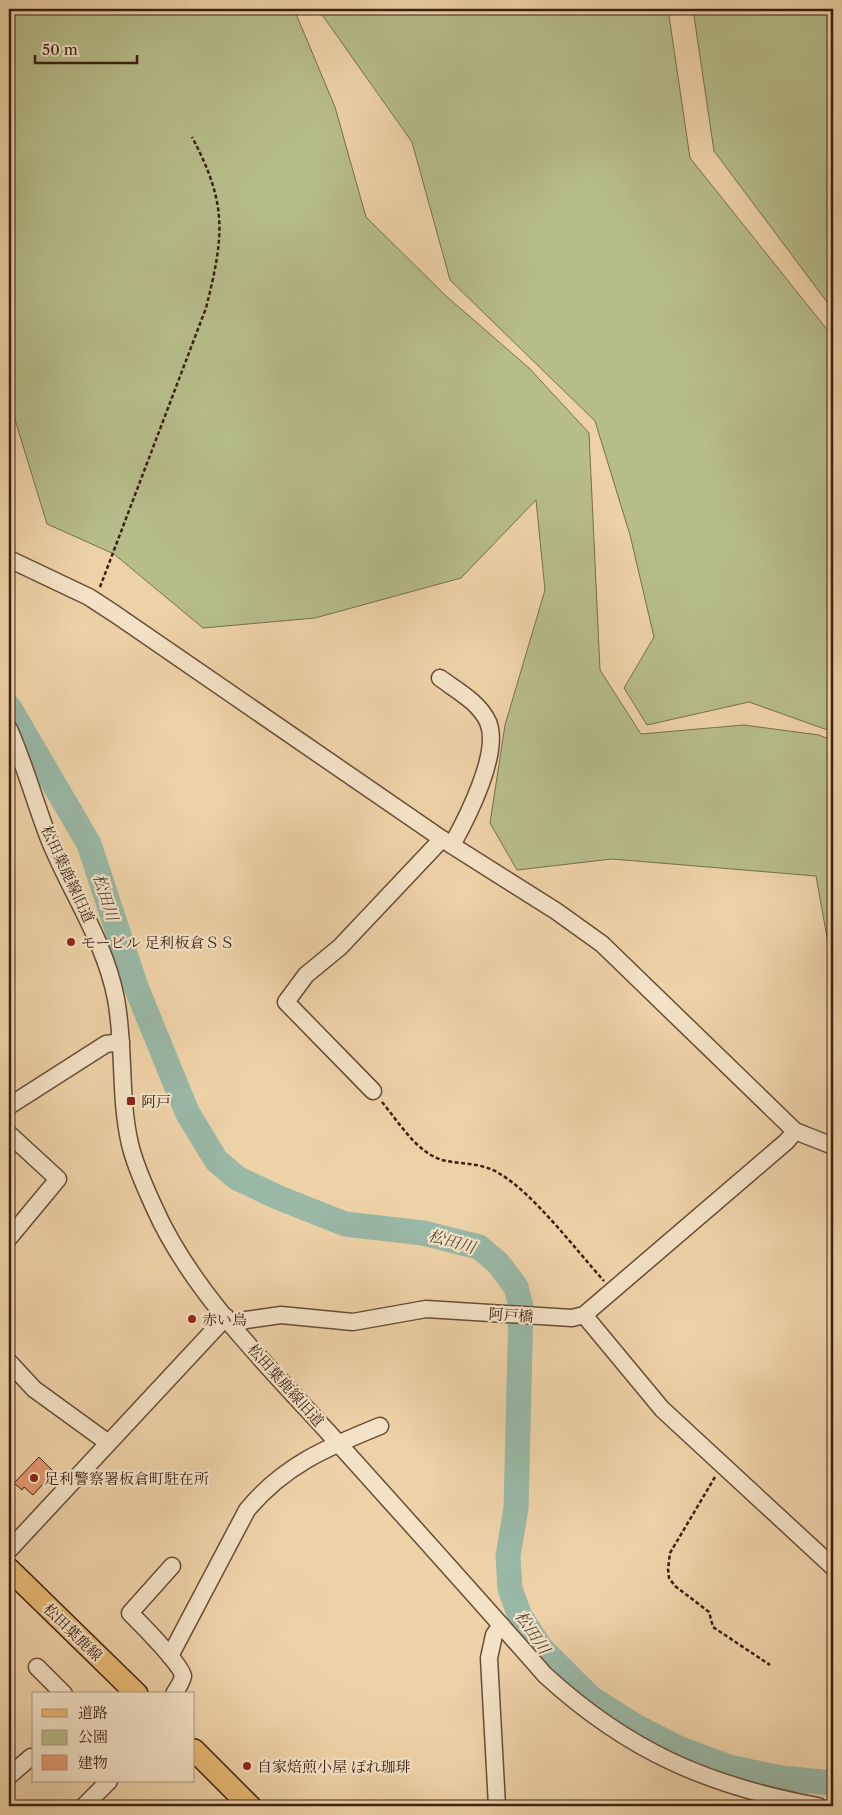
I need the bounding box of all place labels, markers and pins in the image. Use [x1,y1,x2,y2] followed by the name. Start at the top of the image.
[81,933,234,952] place label: モービル 足利板倉ＳＳ
[65,936,77,948] marker: モービル 足利板倉ＳＳ
[141,1092,171,1111] place label: 阿戸
[125,1095,137,1107] marker: 阿戸
[202,1310,247,1329] place label: 赤い鳥
[186,1313,198,1325] marker: 赤い鳥
[44,1469,209,1488] place label: 足利警察署板倉町駐在所
[28,1472,40,1484] marker: 足利警察署板倉町駐在所
[257,1757,411,1776] place label: 自家焙煎小屋 ぽれ珈琲
[241,1760,253,1772] marker: 自家焙煎小屋 ぽれ珈琲

